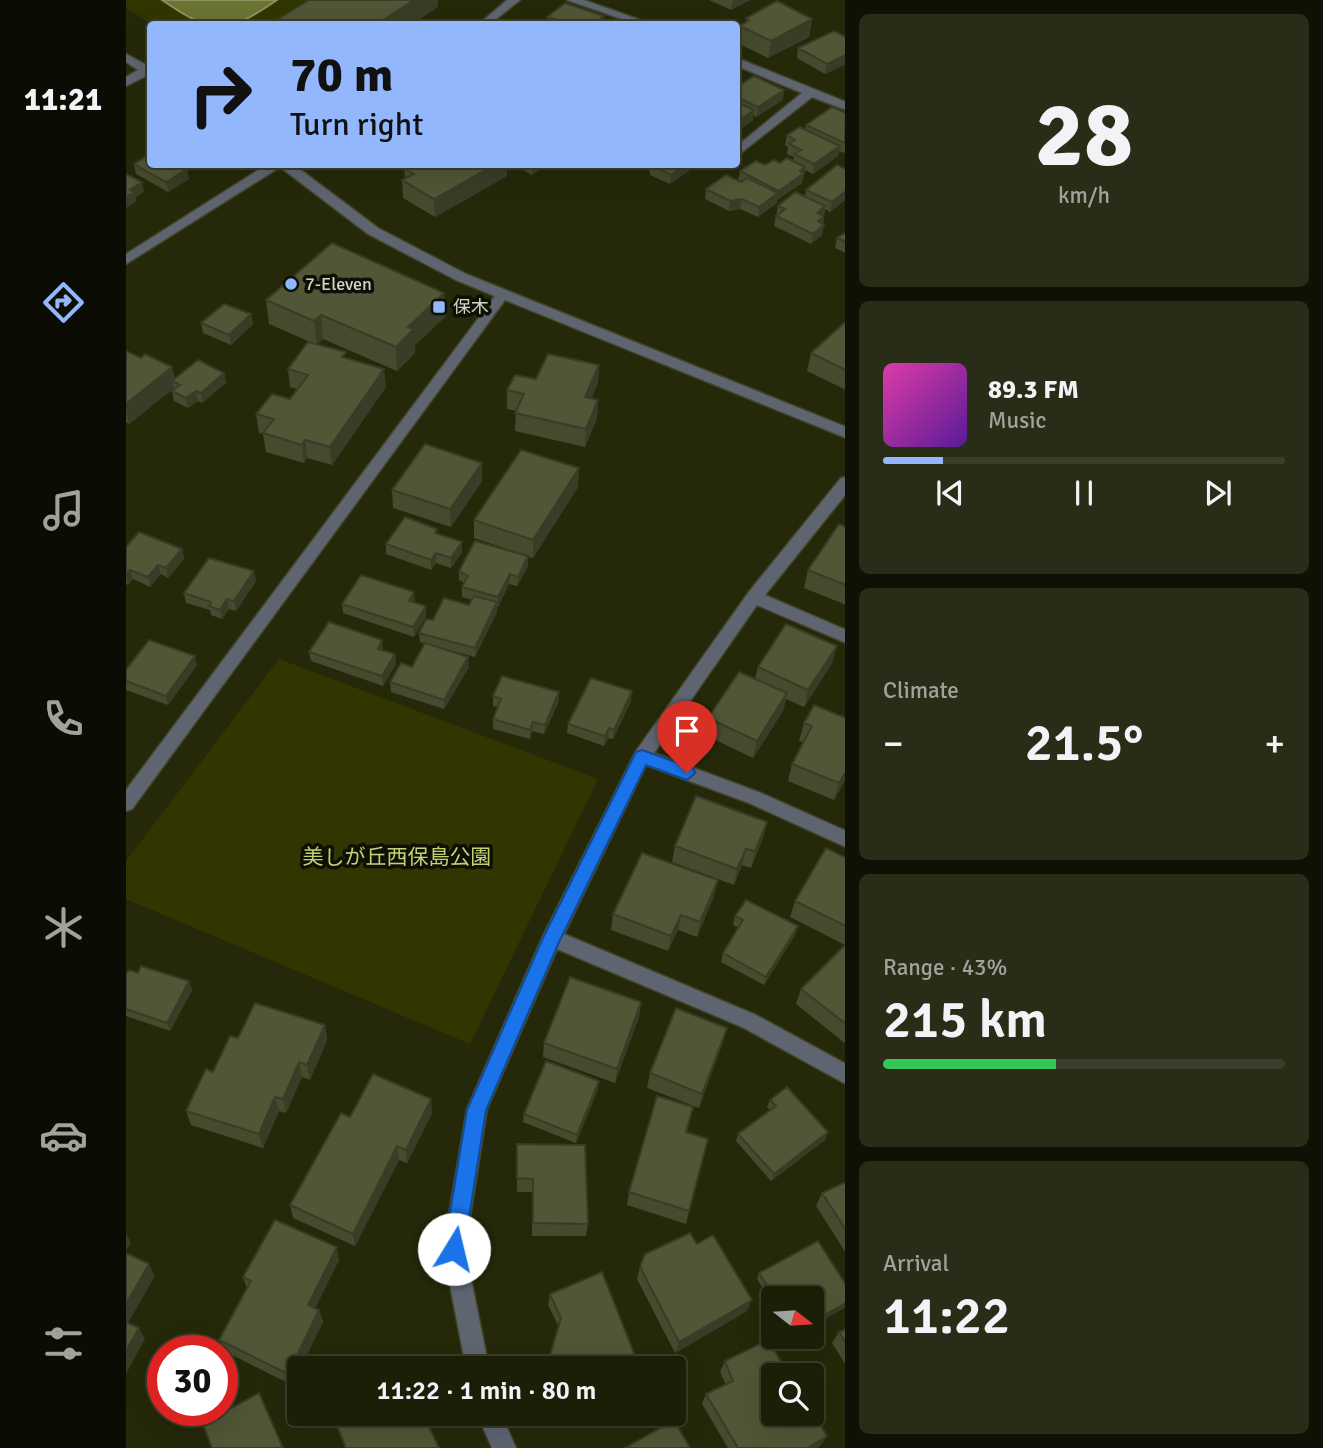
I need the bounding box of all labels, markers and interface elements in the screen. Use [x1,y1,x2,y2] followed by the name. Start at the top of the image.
[290,45,393,105] text: 70 m
[175,49,266,140] icon: right
[1035,79,1133,192] text: 28
[24,80,102,119] text: 11:21
[290,105,423,144] text: Turn right
[1058,181,1110,210] text: km/h
[305,273,372,295] place label: 7-Eleven
[283,276,299,292] marker: 7-Eleven
[39,278,88,327] icon: directions
[453,296,489,318] place label: 保木
[431,299,447,315] marker: 保木
[988,374,1079,406] text: 89.3 FM
[988,406,1046,435] text: Music
[931,474,969,512] icon: previous
[1065,474,1103,512] icon: pause
[1199,474,1237,512] icon: next
[39,486,88,535] icon: music
[883,676,959,705] text: Climate
[39,694,88,743] icon: phone
[657,701,717,773] pin
[1025,711,1143,775] text: 21.5°
[668,712,706,750] icon: arrive
[883,720,904,767] text: −
[1264,720,1285,767] text: +
[303,844,492,870] park label: 美しが丘西保島公園
[39,903,88,952] icon: climate
[883,953,1007,982] text: Range · 43%
[883,988,1047,1052] text: 215 km
[39,1111,88,1160] icon: car
[417,1212,491,1286] position arrow
[883,1249,949,1278] text: Arrival
[883,1284,1010,1348] text: 11:22
[761,1286,824,1349] north arrow
[761,1286,824,1426] map controls
[39,1319,88,1368] icon: filters
[147,1335,238,1426] speed limit sign: 30
[761,1363,824,1426] button: search
[377,1375,596,1407] text: 11:22 · 1 min · 80 m

